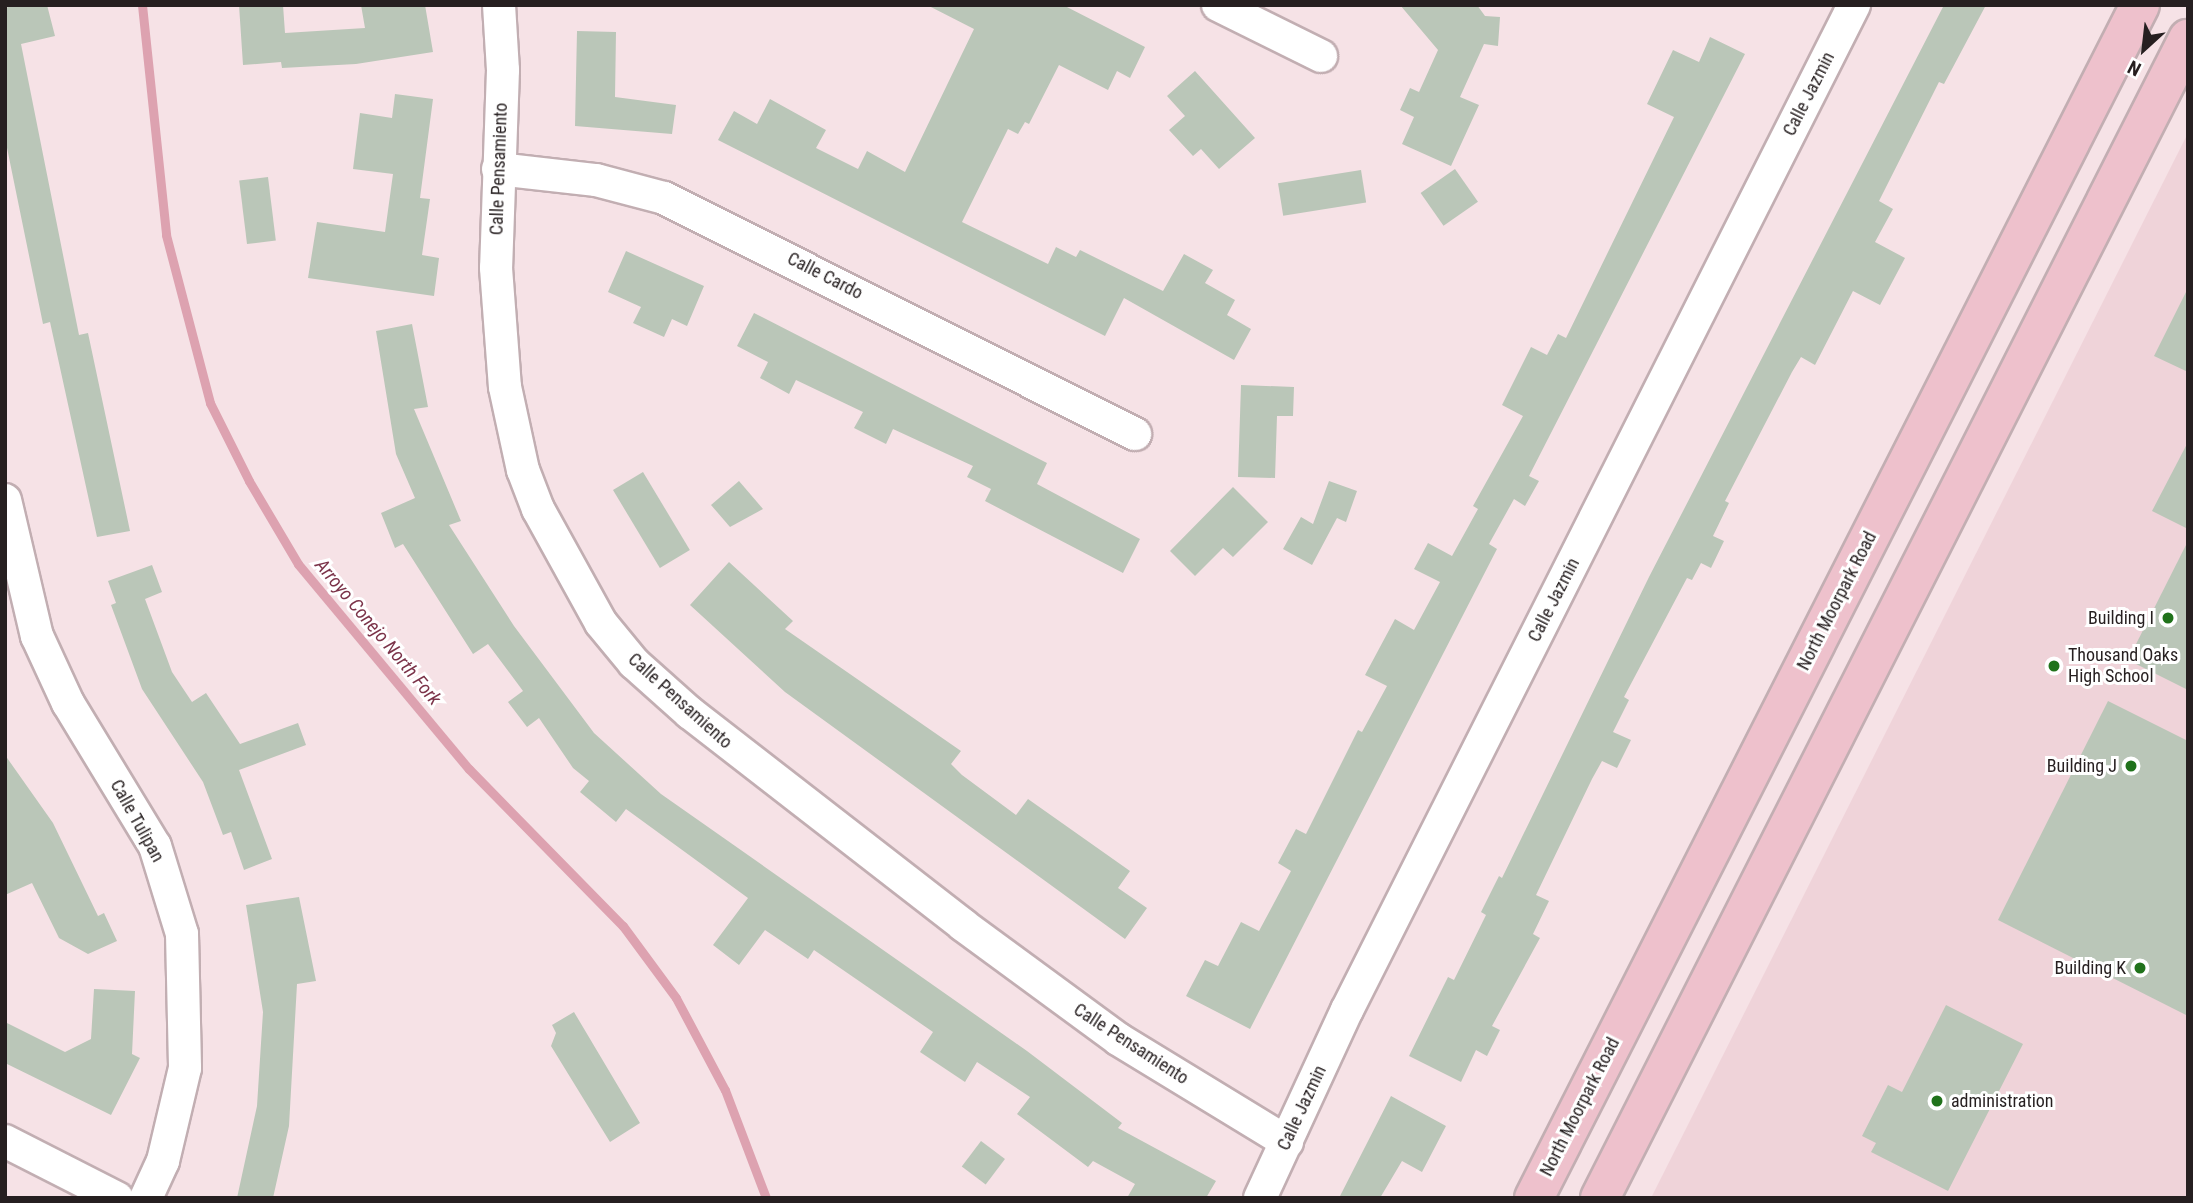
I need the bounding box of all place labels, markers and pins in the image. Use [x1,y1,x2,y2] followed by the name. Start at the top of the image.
[2088,607,2154,629] place label: Building I
[2160,610,2176,626] marker: Building I
[2068,645,2178,688] place label: Thousand Oaks High School
[2046,658,2062,674] marker: Thousand Oaks High School
[2047,755,2117,777] place label: Building J
[2123,758,2139,774] marker: Building J
[2055,957,2126,979] place label: Building K
[2132,960,2148,976] marker: Building K
[1951,1090,2054,1112] place label: administration
[1929,1093,1945,1109] marker: administration

